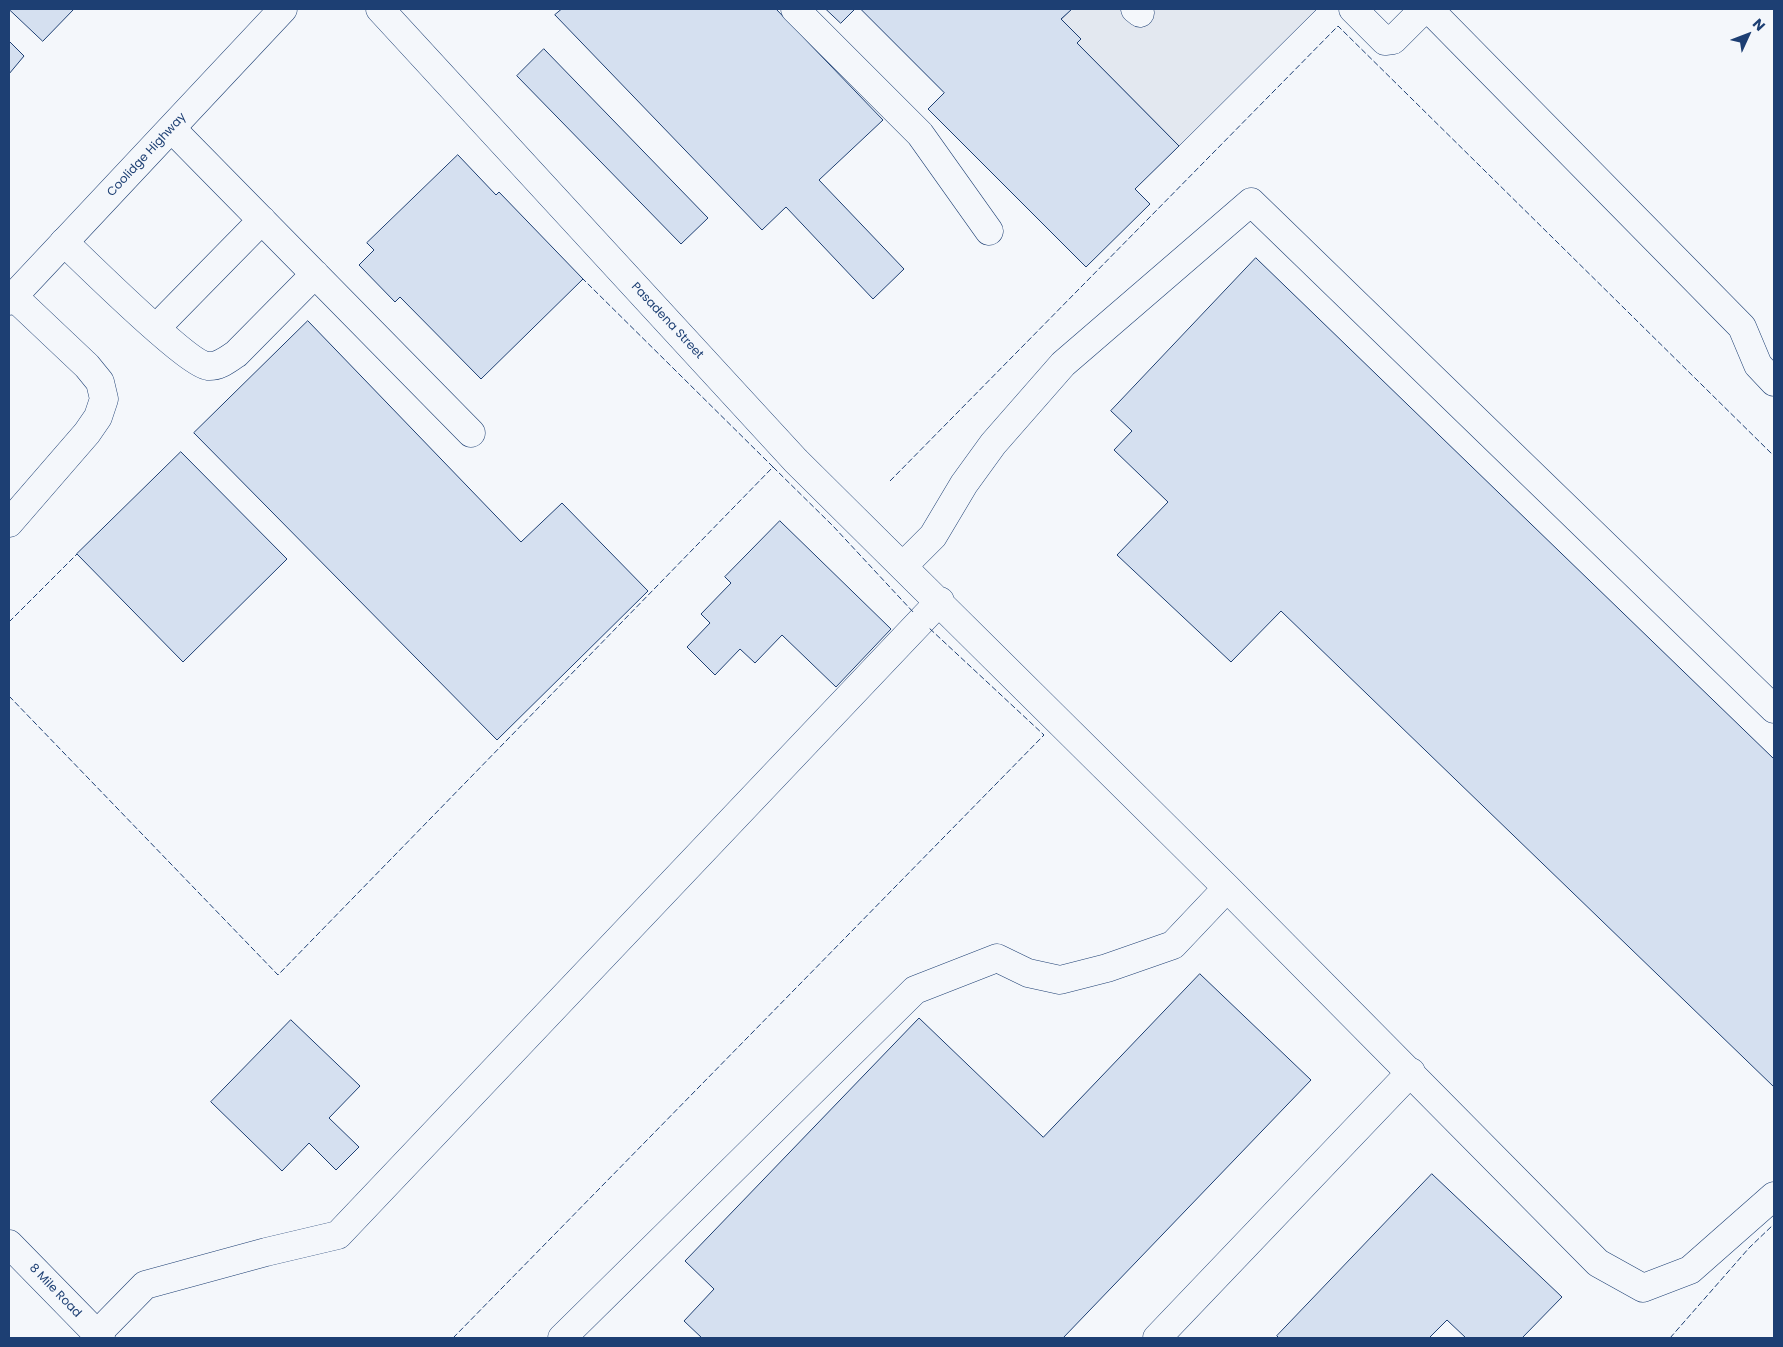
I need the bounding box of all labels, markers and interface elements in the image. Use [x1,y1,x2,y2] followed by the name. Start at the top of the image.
[1723,10,1773,60] north arrow
[1748,14,1770,35] text: N
[105,110,189,200] street label: Coolidge Highway
[628,280,706,362] street label: Pasadena Street
[26,1261,84,1321] street label: 8 Mile Road

